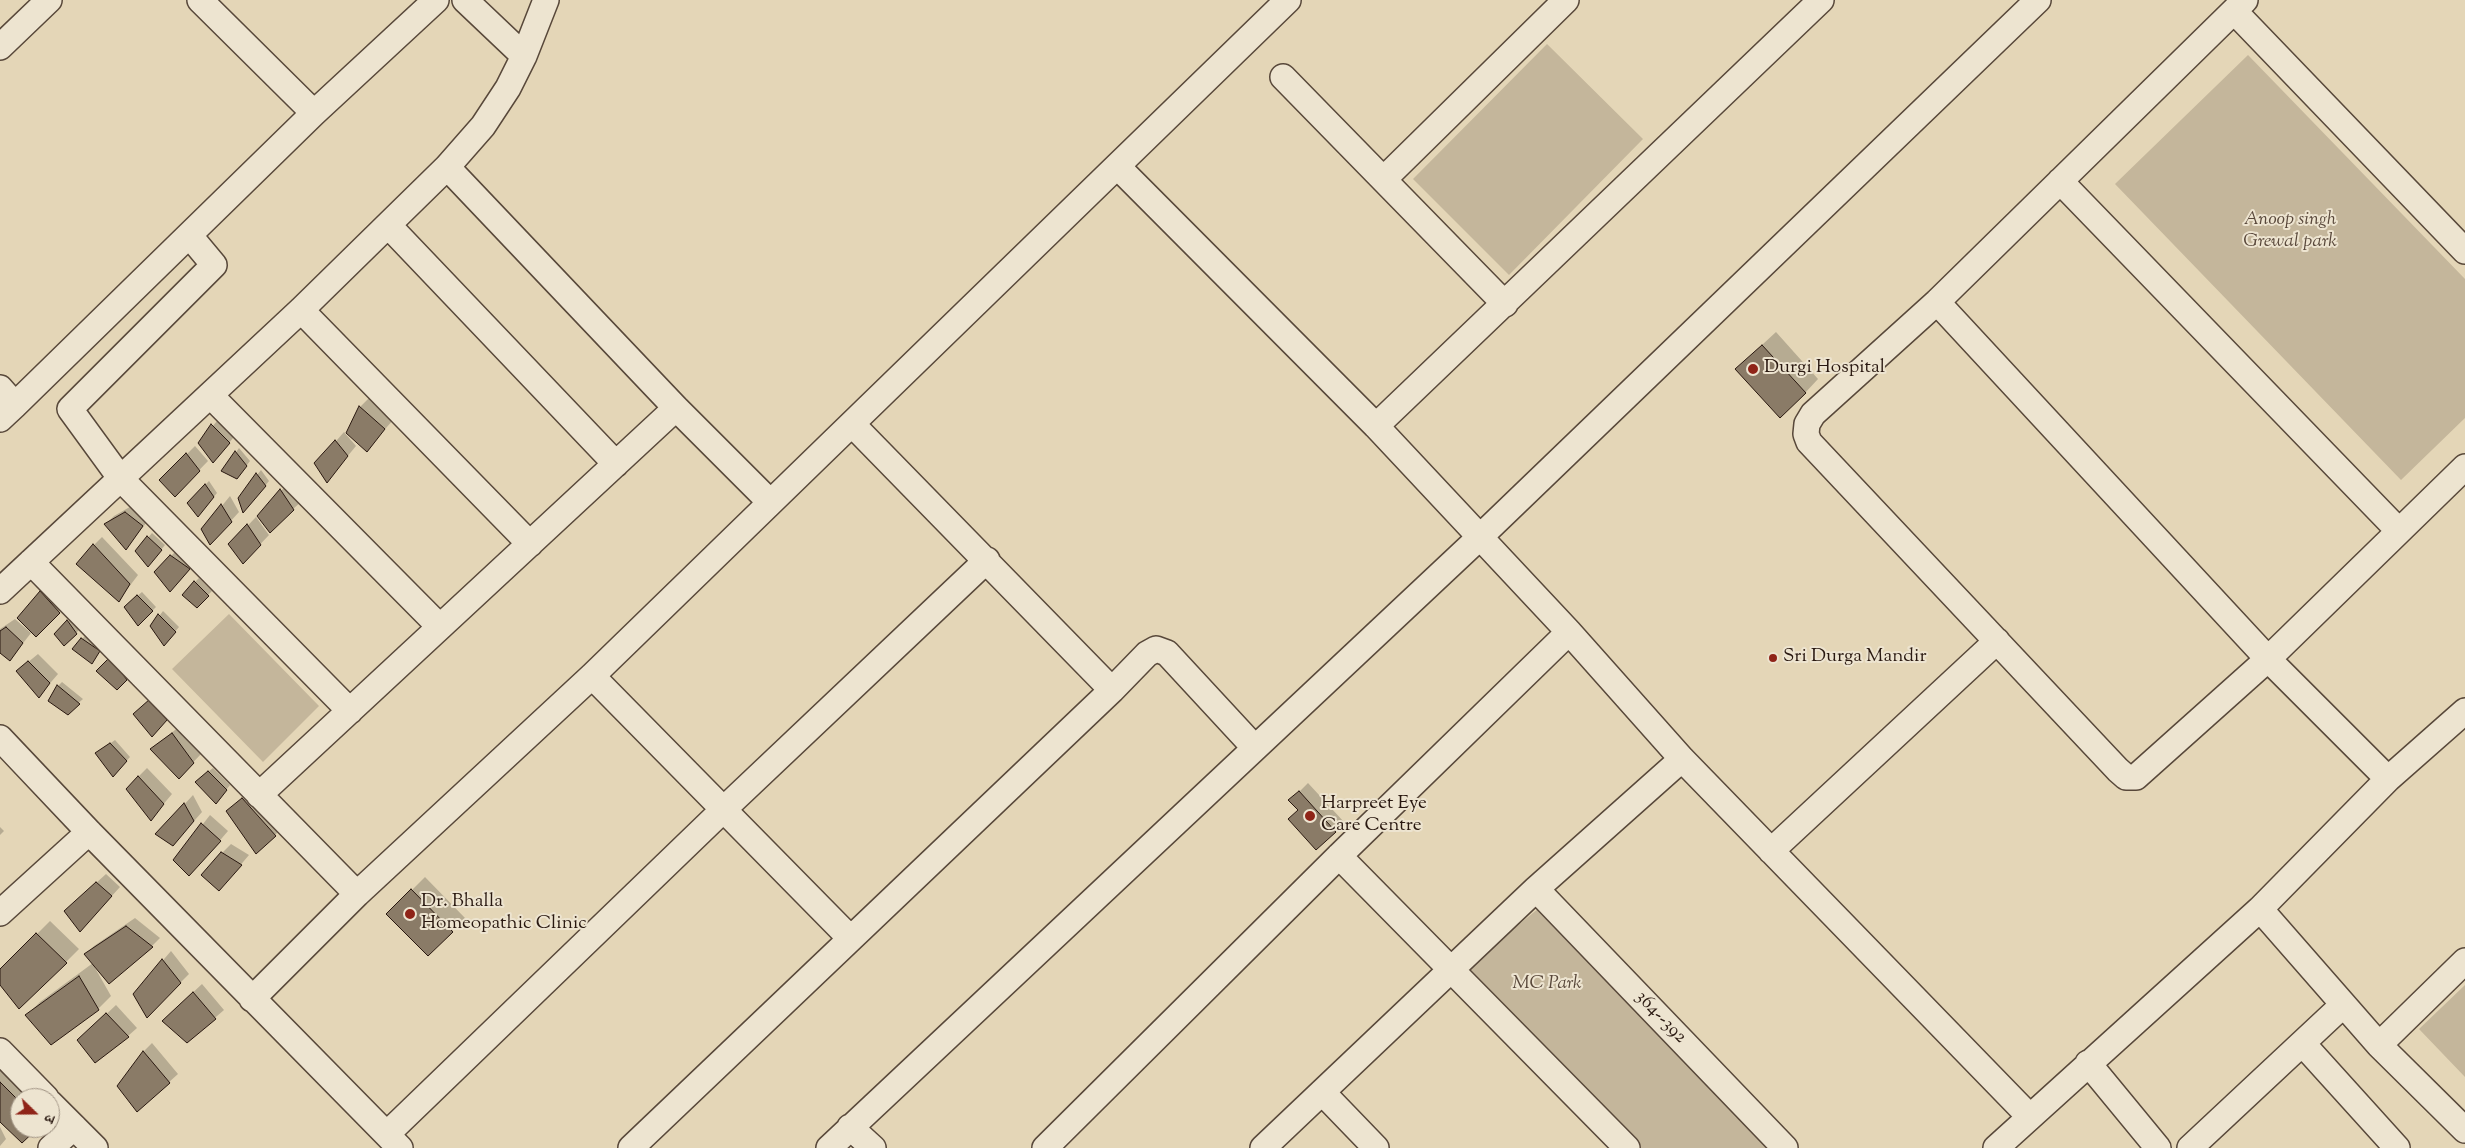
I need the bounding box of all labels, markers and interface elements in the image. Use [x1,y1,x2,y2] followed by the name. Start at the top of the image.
[2243,210,2337,254] park label: Anoop singh Grewal park
[1764,358,1885,380] place label: Durgi Hospital
[1746,362,1760,376] marker: Durgi Hospital
[1783,647,1927,669] place label: Sri Durga Mandir
[1767,652,1779,664] marker: Sri Durga Mandir
[1321,794,1427,838] place label: Harpreet Eye Care Centre
[1303,809,1317,823] marker: Harpreet Eye Care Centre
[421,892,587,936] place label: Dr. Bhalla Homeopathic Clinic
[403,907,417,921] marker: Dr. Bhalla Homeopathic Clinic
[1512,974,1582,996] park label: MC Park
[1629,987,1691,1049] street label: 364--392
[10,1088,60,1138] north arrow
[37,1111,59,1125] text: उ

